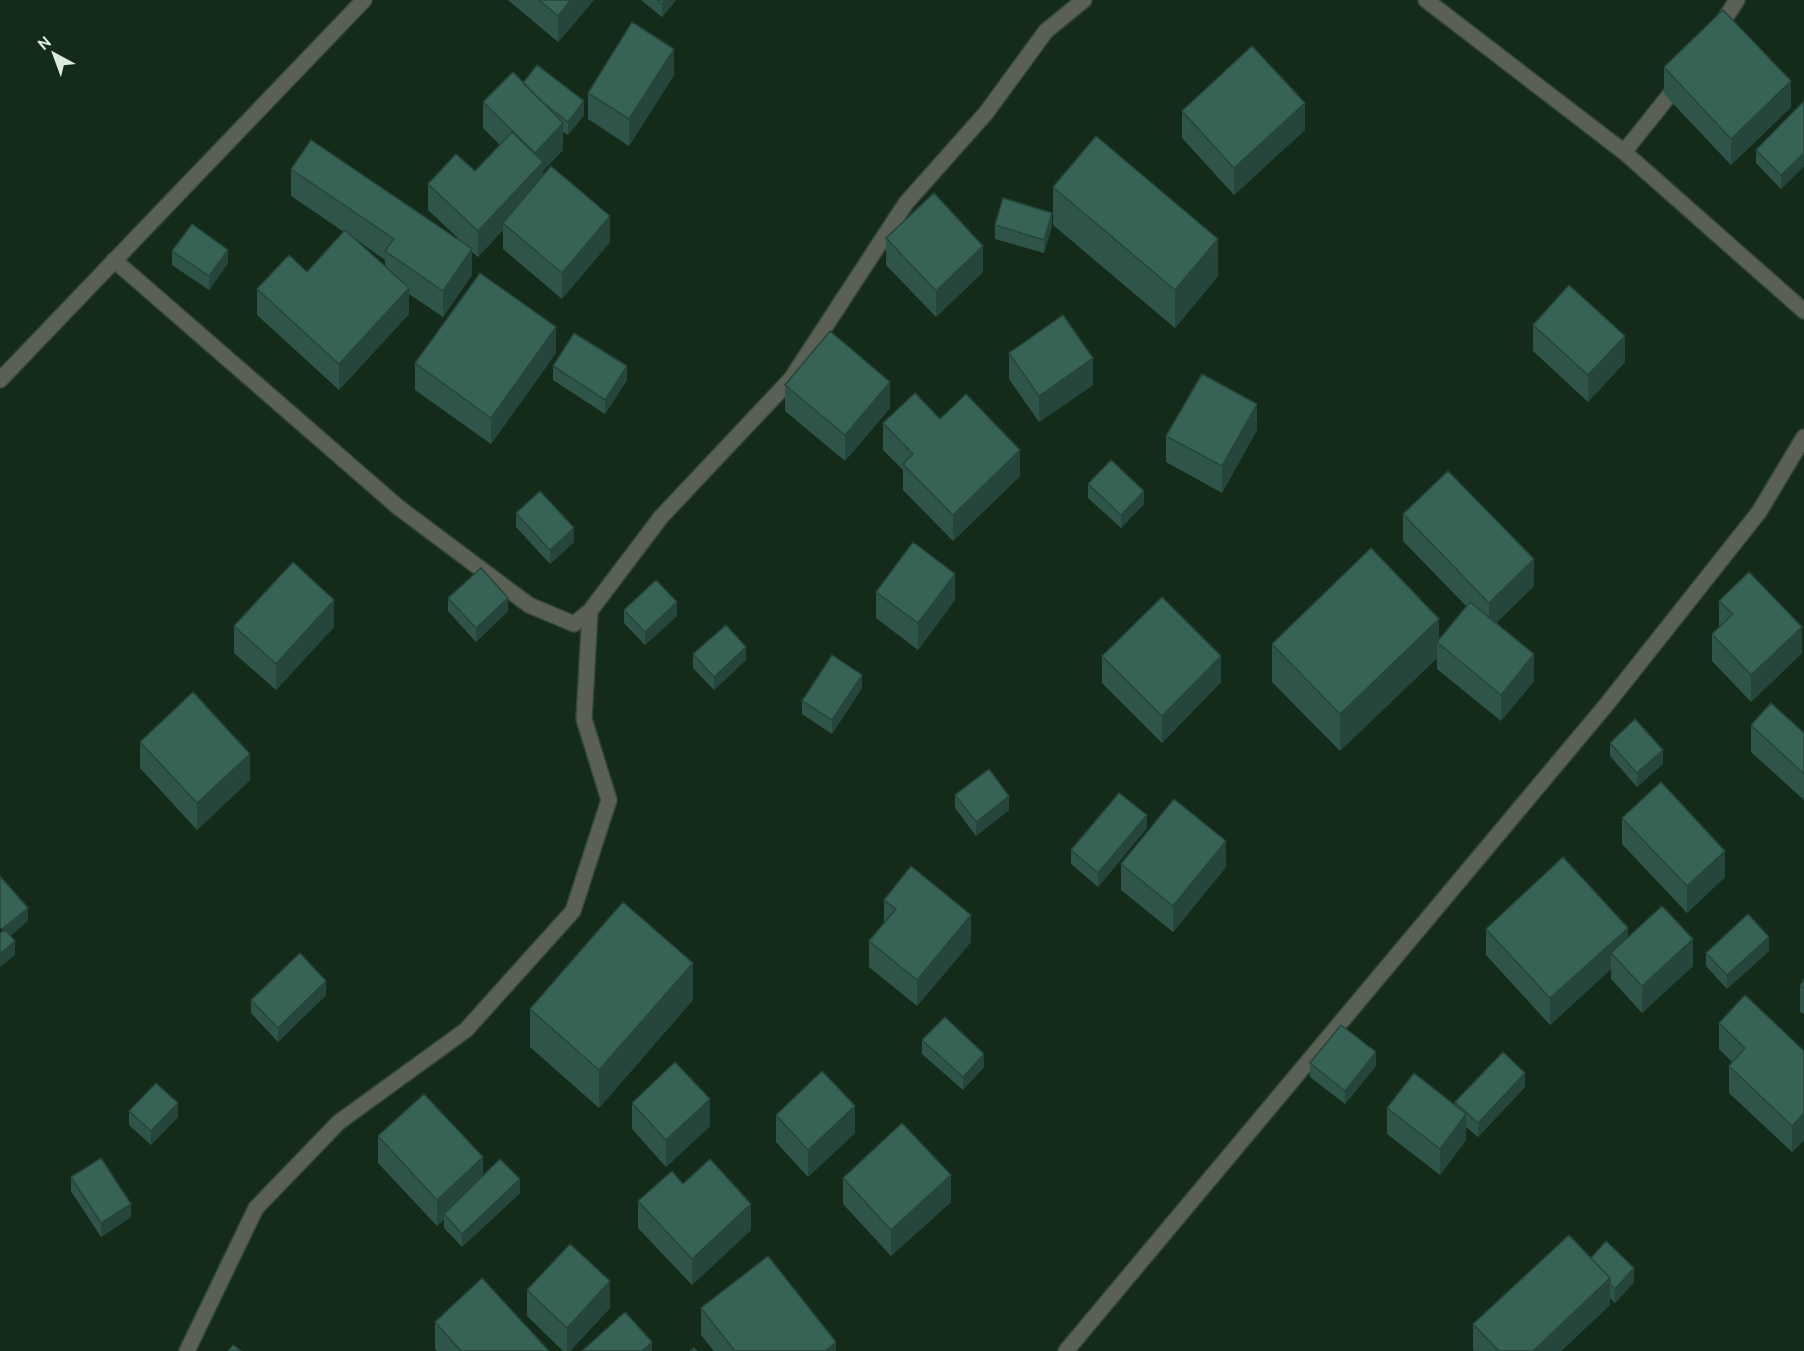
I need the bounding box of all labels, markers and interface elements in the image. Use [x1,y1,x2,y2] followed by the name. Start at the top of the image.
[24,24,84,84] north arrow
[34,32,55,54] text: N

